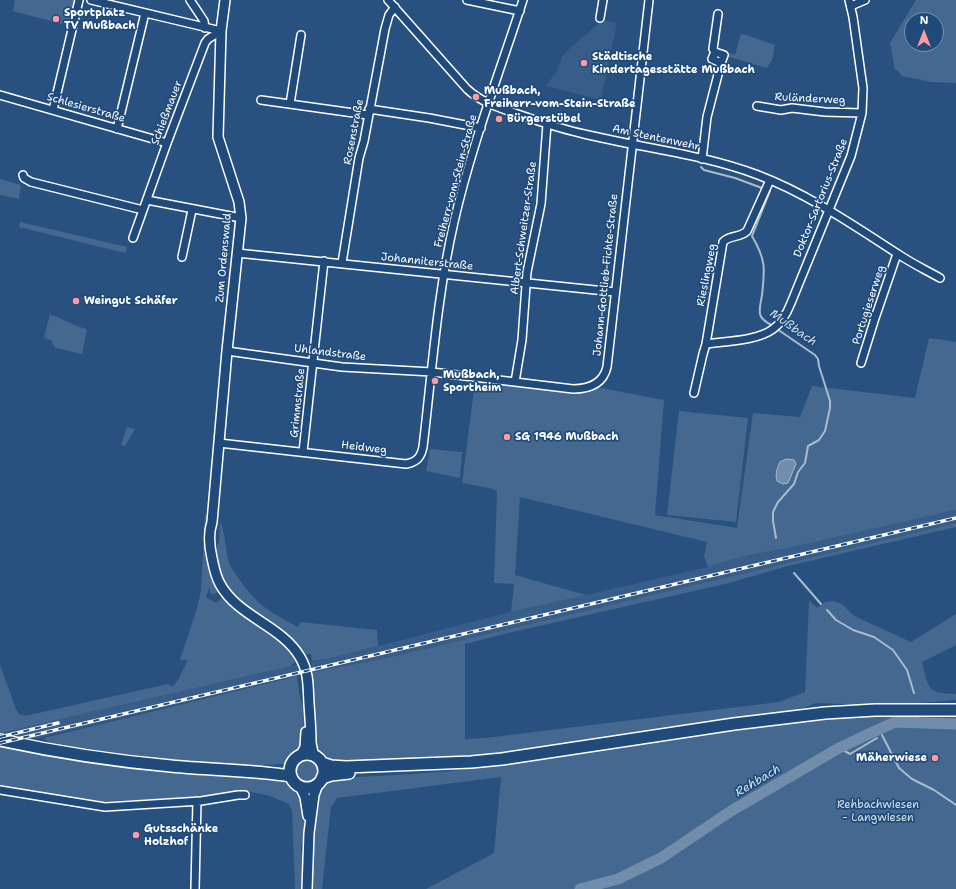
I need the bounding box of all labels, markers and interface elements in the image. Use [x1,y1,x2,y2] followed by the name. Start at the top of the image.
[64,6,136,32] place label: Sportplatz TV Mußbach
[904,12,944,52] north arrow
[920,13,928,28] text: N
[51,14,61,24] marker: Sportplatz TV Mußbach
[592,50,755,76] place label: Städtische Kindertagesstätte Mußbach
[579,58,589,68] marker: Städtische Kindertagesstätte Mußbach
[149,79,185,147] street label: Schießmauer
[484,84,636,110] place label: Mußbach, Freiherr-vom-Stein-Straße
[45,91,127,125] street label: Schlesierstraße
[774,91,846,107] street label: Ruländerweg
[471,92,481,102] marker: Mußbach, Freiherr-vom-Stein-Straße
[341,98,367,166] street label: Rosenstraße
[507,112,581,126] place label: Bürgerstübel
[432,113,480,249] street label: Freiherr-vom-Stein-Straße
[494,114,504,124] marker: Bürgerstübel
[611,122,701,154] street label: Am Stentenwehr
[791,137,851,259] street label: Doktor-Sartorius-Straße
[508,161,540,295] street label: Albert-Schweitzer-Straße
[591,193,621,357] street label: Johann-Gottlieb-Fichte-Straße
[214,213,234,303] street label: Zum Ordenswald
[694,243,720,307] street label: Rieslingweg
[380,251,474,273] street label: Johanniterstraße
[850,264,888,346] street label: Portugieserweg
[84,294,178,308] place label: Weingut Schäfer
[71,296,81,306] marker: Weingut Schäfer
[767,307,819,349] water label: Mußbach
[293,342,367,364] street label: Uhlandstraße
[288,368,308,438] street label: Grimmstraße
[443,368,501,394] place label: Mußbach, Sportheim
[430,376,440,386] marker: Mußbach, Sportheim
[515,430,619,444] place label: SG 1946 Mußbach
[502,432,512,442] marker: SG 1946 Mußbach
[340,439,388,457] street label: Heidweg
[856,751,927,765] place label: Mäherwiese
[930,753,940,763] marker: Mäherwiese
[733,762,783,800] water label: Rehbach
[837,798,919,824] park label: Rehbachwiesen - Langwiesen
[144,822,218,848] place label: Gutsschänke Holzhof
[131,830,141,840] marker: Gutsschänke Holzhof

